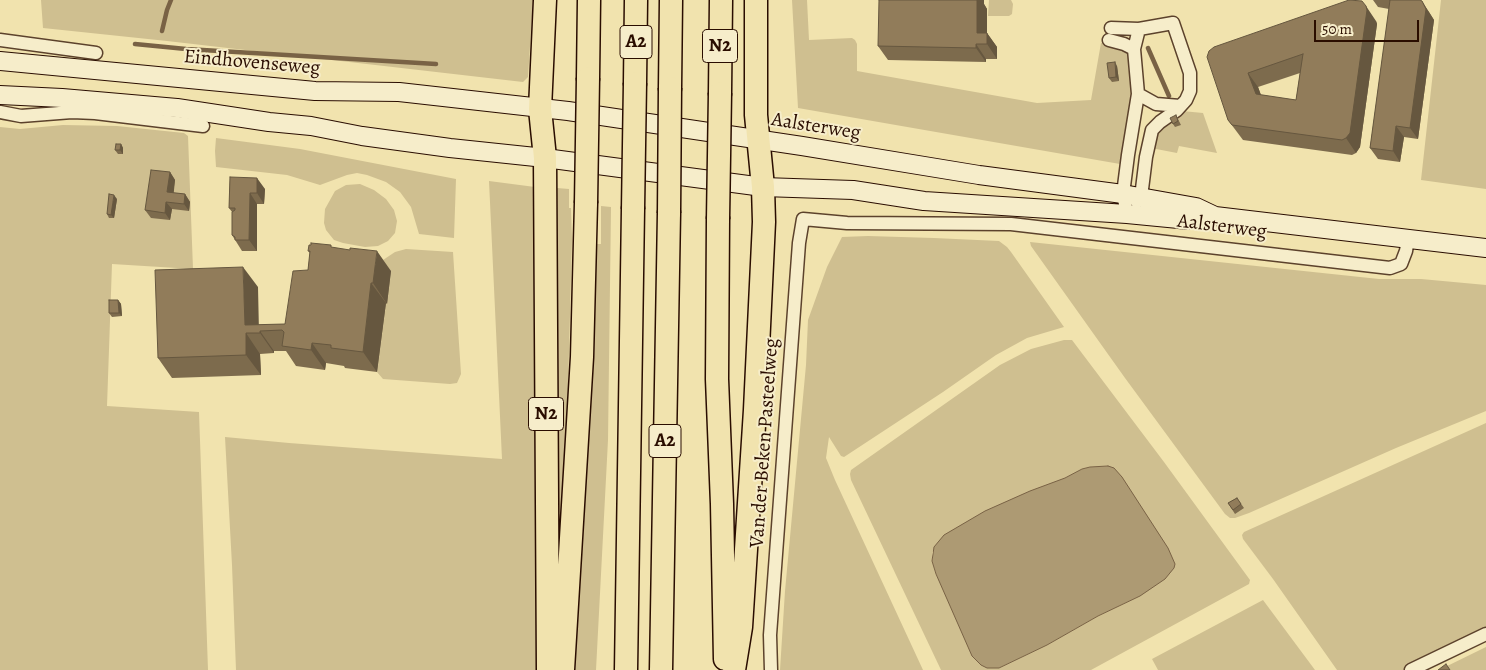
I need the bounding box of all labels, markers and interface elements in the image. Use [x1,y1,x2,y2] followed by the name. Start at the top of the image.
[1316,10,1421,42] scale bar
[1322,19,1352,39] text: 50 m
[620,26,652,58] road number: A2
[702,29,738,62] road number: N2
[183,45,321,81] street label: Eindhovenseweg
[770,108,862,146] street label: Aalsterweg
[1176,210,1268,244] street label: Aalsterweg
[746,337,784,549] street label: Van der Beken Pasteelweg
[528,398,564,430] road number: N2
[649,424,681,458] road number: A2

